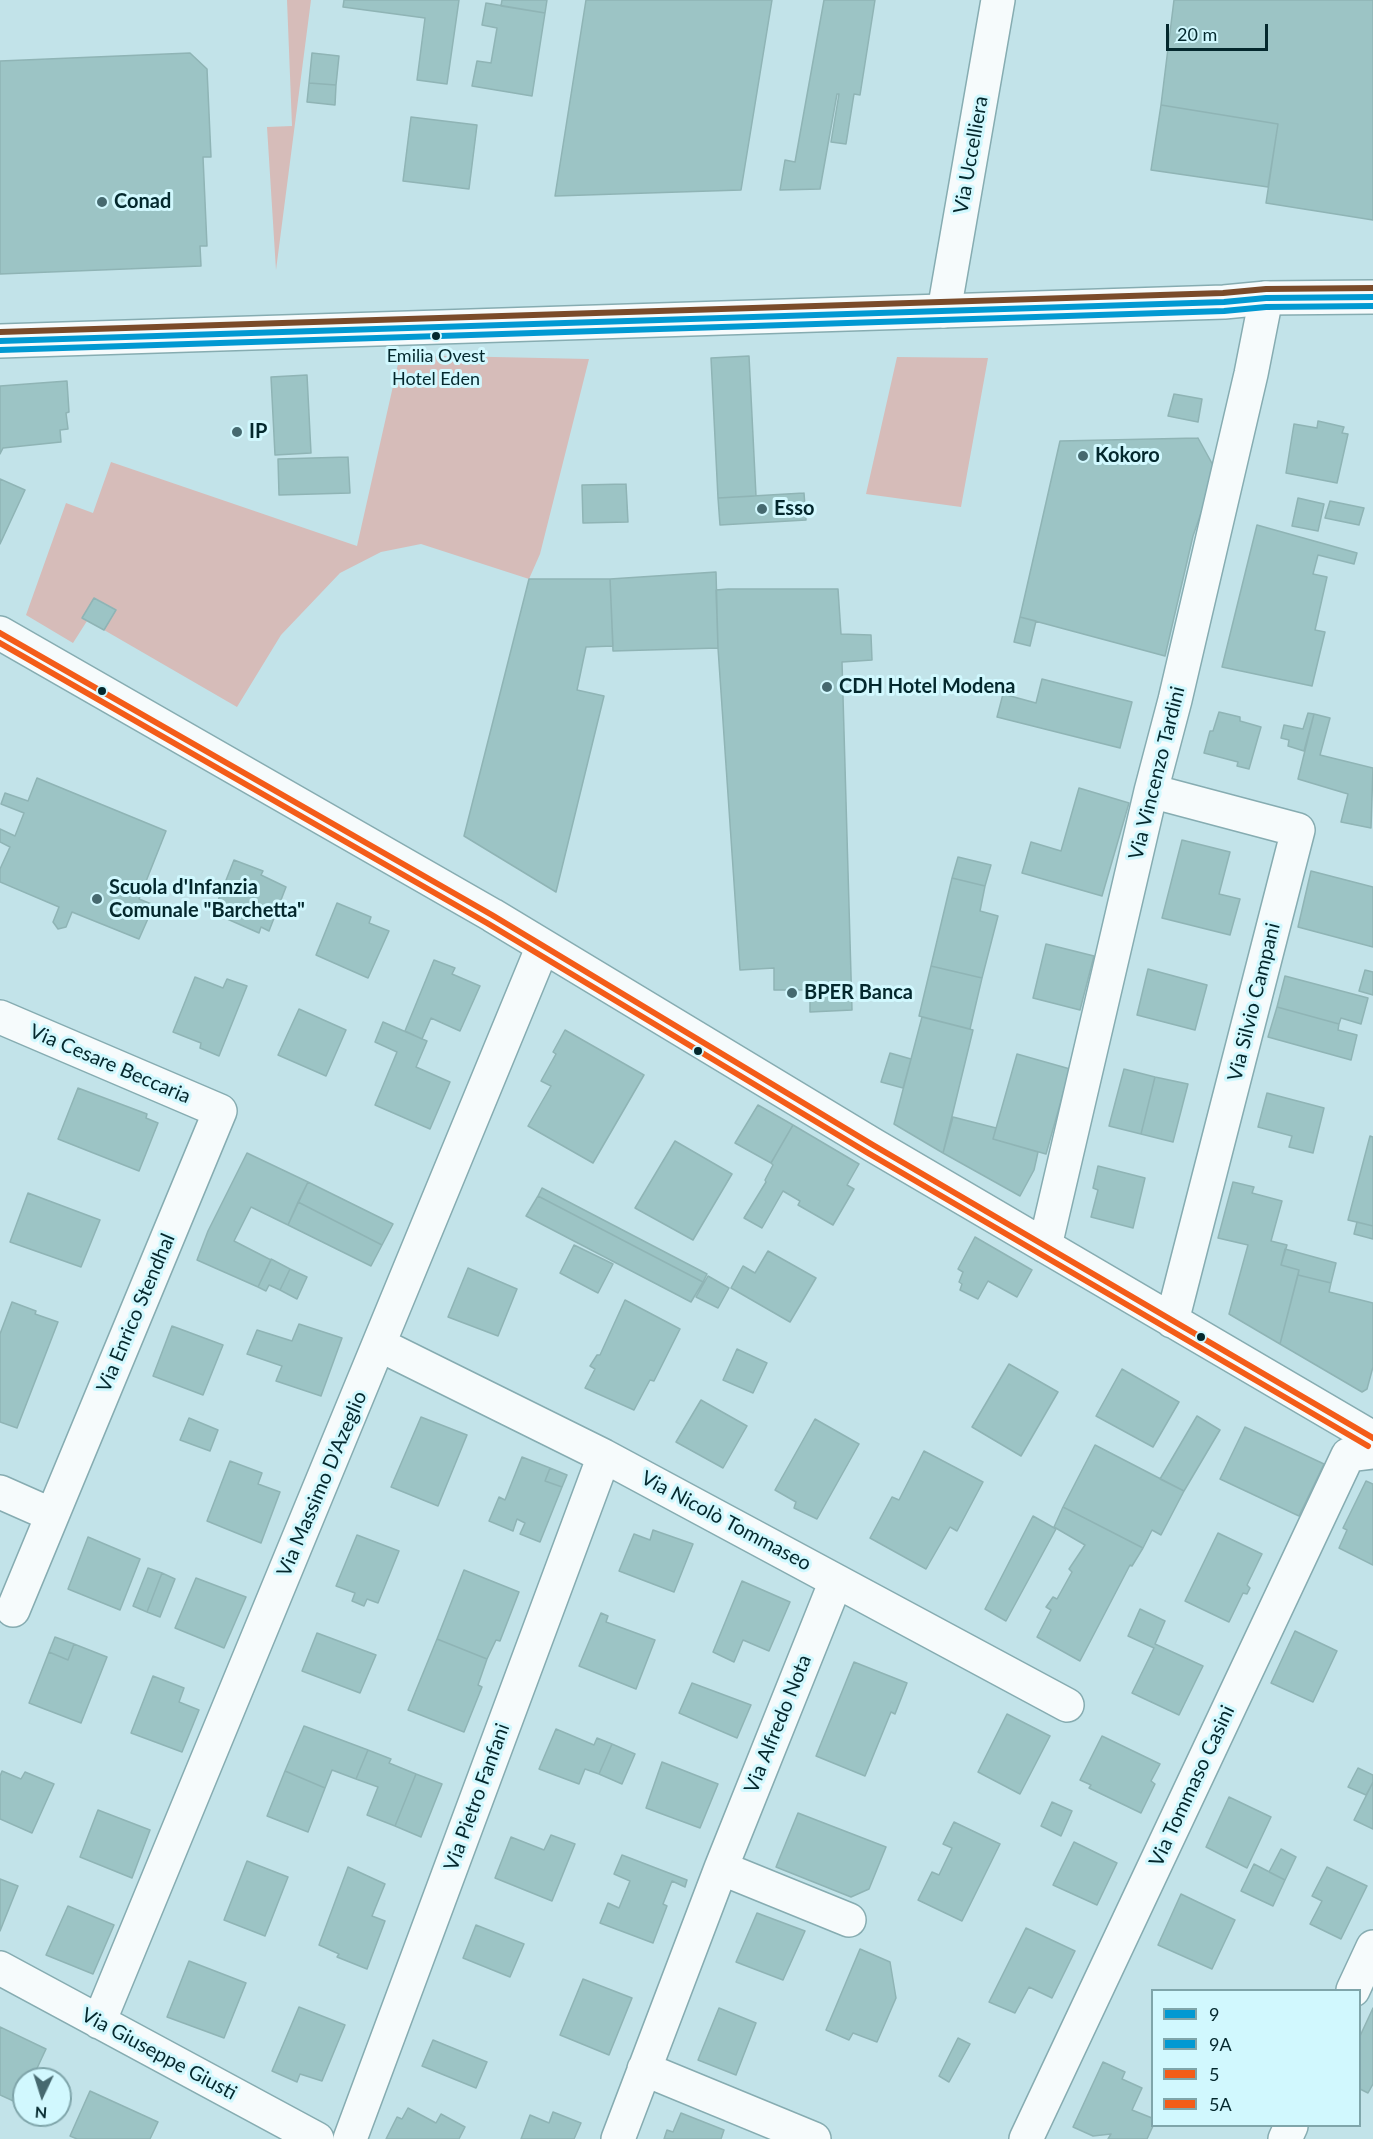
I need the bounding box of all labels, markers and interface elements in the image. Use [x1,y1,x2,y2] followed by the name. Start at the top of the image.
[1169,12,1271,50] scale bar
[1177,23,1217,45] text: 20 m
[949,94,993,216] street label: Via Uccelliera
[114,190,171,214] place label: Conad
[95,195,109,209] marker: Conad
[430,330,442,342] marker: Emilia Ovest Hotel Eden
[387,345,485,388] place label: Emilia Ovest Hotel Eden
[249,420,267,444] place label: IP
[230,425,244,439] marker: IP
[1095,444,1160,468] place label: Kokoro
[1076,449,1090,463] marker: Kokoro
[774,497,814,521] place label: Esso
[755,502,769,516] marker: Esso
[839,675,1016,699] place label: CDH Hotel Modena
[820,680,834,694] marker: CDH Hotel Modena
[1124,684,1190,862] street label: Via Vincenzo Tardini
[96,685,108,697] unlabelled marker
[109,876,305,923] place label: Scuola d'Infanzia Comunale "Barchetta"
[90,892,104,906] marker: Scuola d'Infanzia Comunale "Barchetta"
[1223,920,1285,1084] street label: Via Silvio Campani
[804,981,913,1005] place label: BPER Banca
[785,986,799,1000] marker: BPER Banca
[26,1019,194,1109] street label: Via Cesare Beccaria
[692,1045,704,1057] unlabelled marker
[92,1230,180,1396] street label: Via Enrico Stendhal
[1195,1331,1207,1343] unlabelled marker
[272,1388,372,1580] street label: Via Massimo D'Azeglio
[637,1466,815,1576] street label: Via Nicolò Tommaseo
[739,1651,817,1797] street label: Via Alfredo Nota
[1144,1702,1240,1870] street label: Via Tommaso Casini
[439,1720,515,1874] street label: Via Pietro Fanfani
[1151,1989,1361,2127] legend
[77,2003,241,2105] street label: Via Giuseppe Giusti
[1209,2003,1219,2025] text: 9
[1209,2033,1232,2055] text: 9A
[1209,2063,1219,2085] text: 5
[12,2067,72,2127] north arrow
[1209,2093,1232,2115] text: 5A
[34,2104,48,2123] text: N

